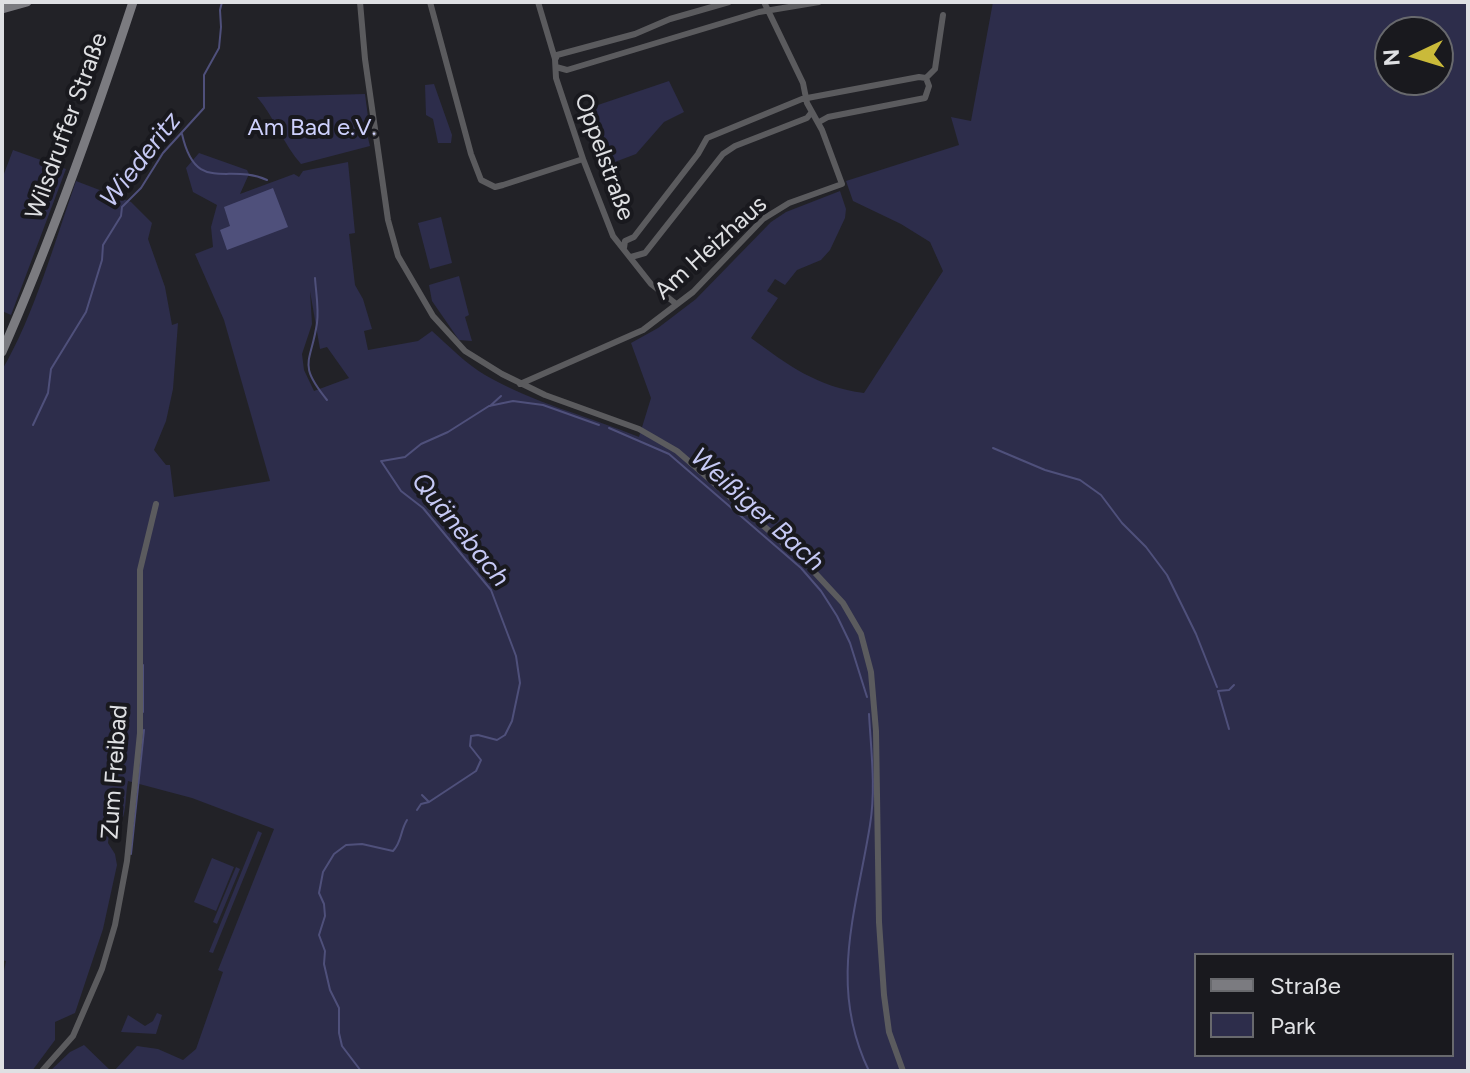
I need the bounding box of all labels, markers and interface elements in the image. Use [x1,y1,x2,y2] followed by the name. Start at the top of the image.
[1374,16,1454,96] north arrow
[20,29,114,223] street label: Wilsdruffer Straße
[1377,48,1406,67] text: N
[568,90,640,224] street label: Oppelstraße
[94,106,188,214] water label: Wiederitz
[247,114,377,142] park label: Am Bad e.V.
[649,190,773,306] street label: Am Heizhaus
[684,442,830,578] water label: Weißiger Bach
[404,467,516,593] water label: Quänebach
[96,704,134,840] street label: Zum Freibad
[1194,953,1454,1057] legend
[1270,971,1341,1000] text: Straße
[1270,1011,1316,1040] text: Park

